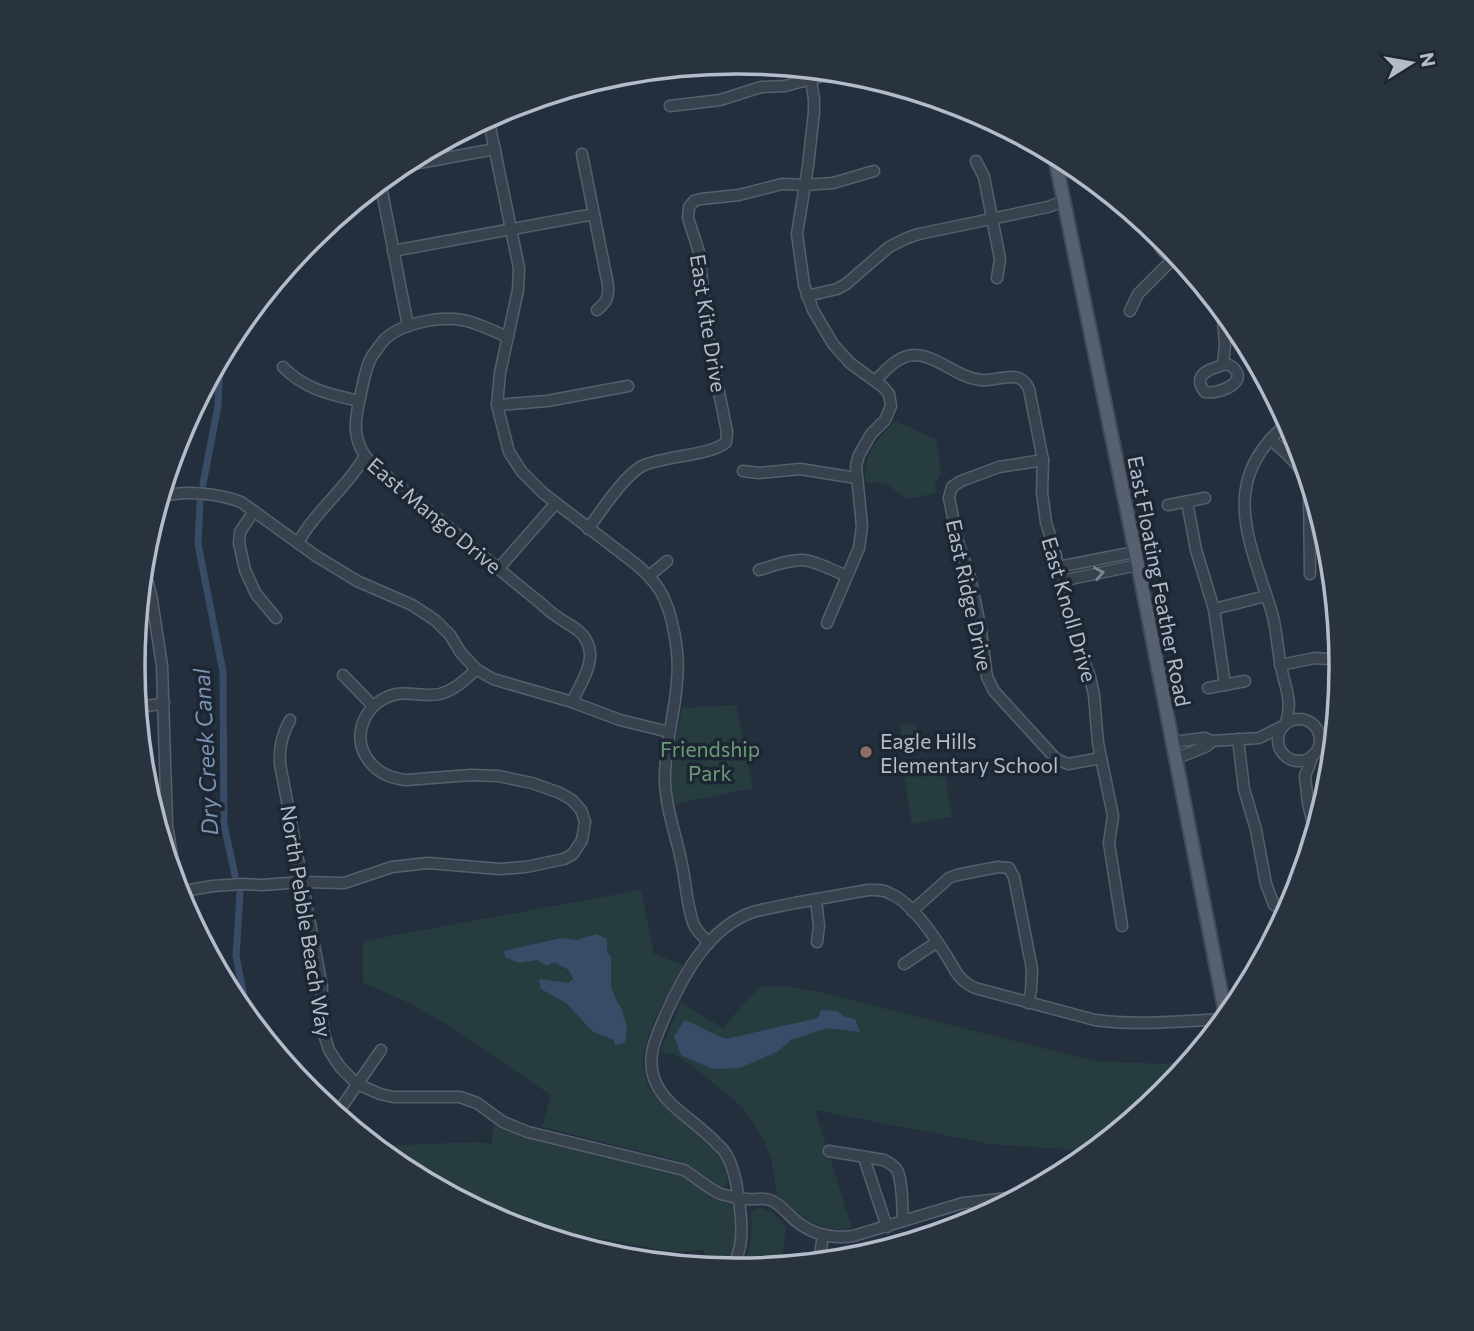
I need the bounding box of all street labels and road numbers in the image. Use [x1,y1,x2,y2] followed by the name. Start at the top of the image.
[686,252,732,394] street label: East Kite Drive
[363,452,507,578] street label: East Mango Drive
[1123,454,1197,708] street label: East Floating Feather Road
[942,517,998,673] street label: East Ridge Drive
[1037,534,1103,684] street label: East Knoll Drive
[276,803,338,1039] street label: North Pebble Beach Way

